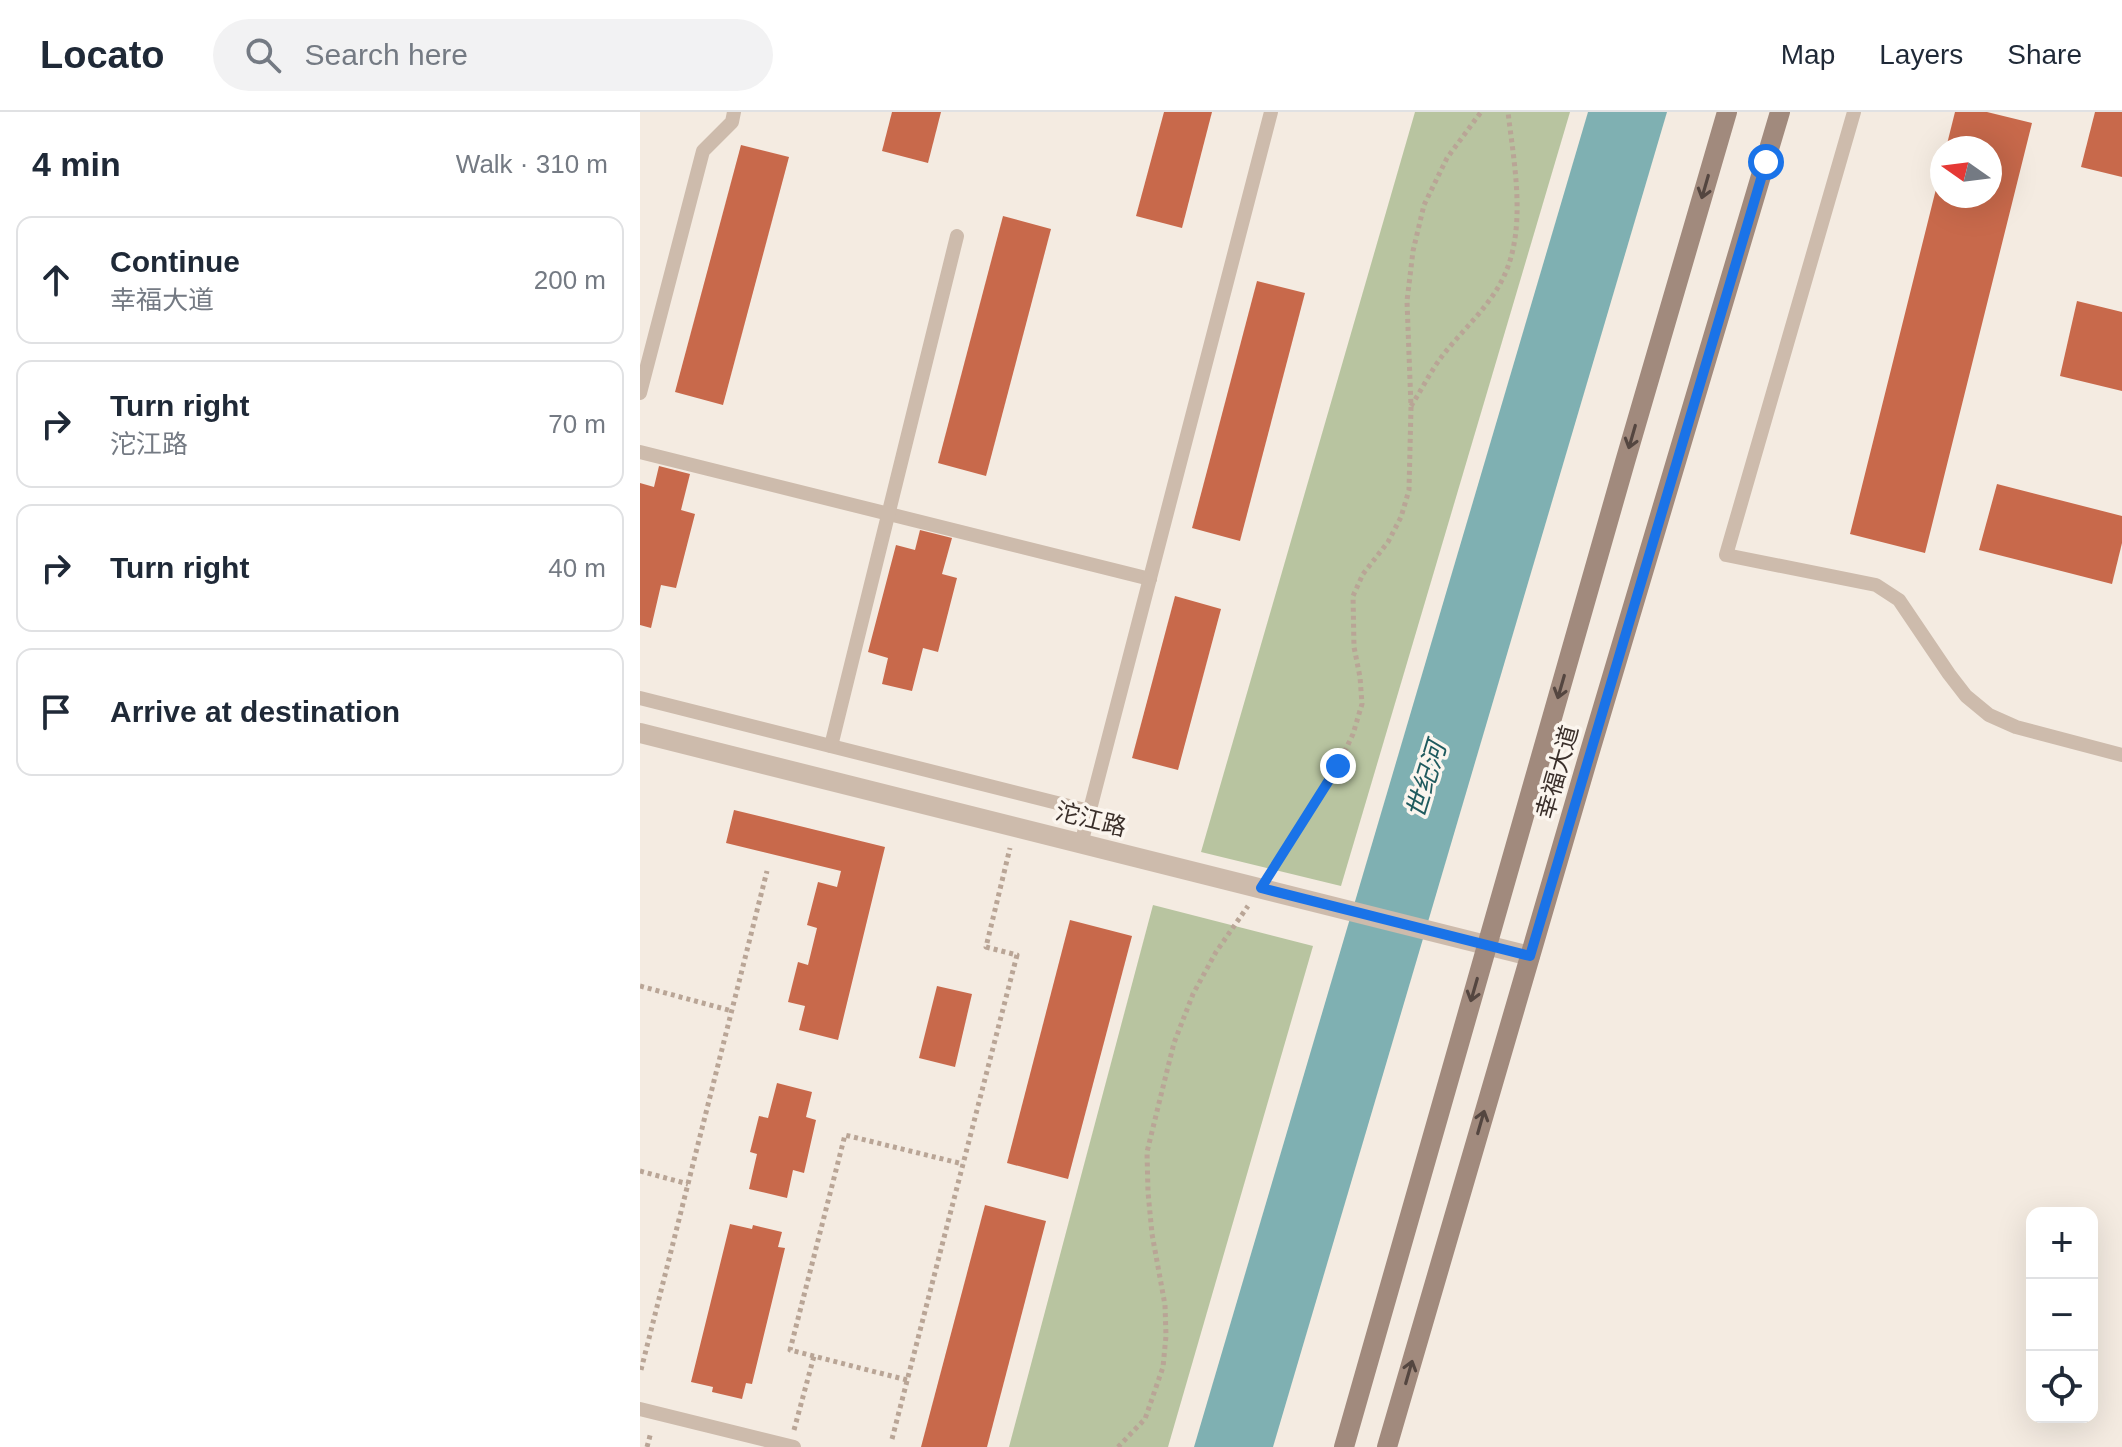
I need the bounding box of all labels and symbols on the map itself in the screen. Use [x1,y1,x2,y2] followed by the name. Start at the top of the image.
[1930,136,2002,208] north arrow
[1748,144,1784,180] route start
[1697,173,1712,199] one-way arrow
[1624,423,1639,449] one-way arrow
[1553,673,1568,699] one-way arrow
[1531,722,1583,822] street label: 幸福大道
[1400,734,1453,822] water label: 世纪河
[1320,748,1356,784] route end
[1053,797,1129,841] street label: 沱江路
[1466,977,1481,1003] one-way arrow
[1474,1110,1489,1136] one-way arrow
[1402,1360,1417,1386] one-way arrow

